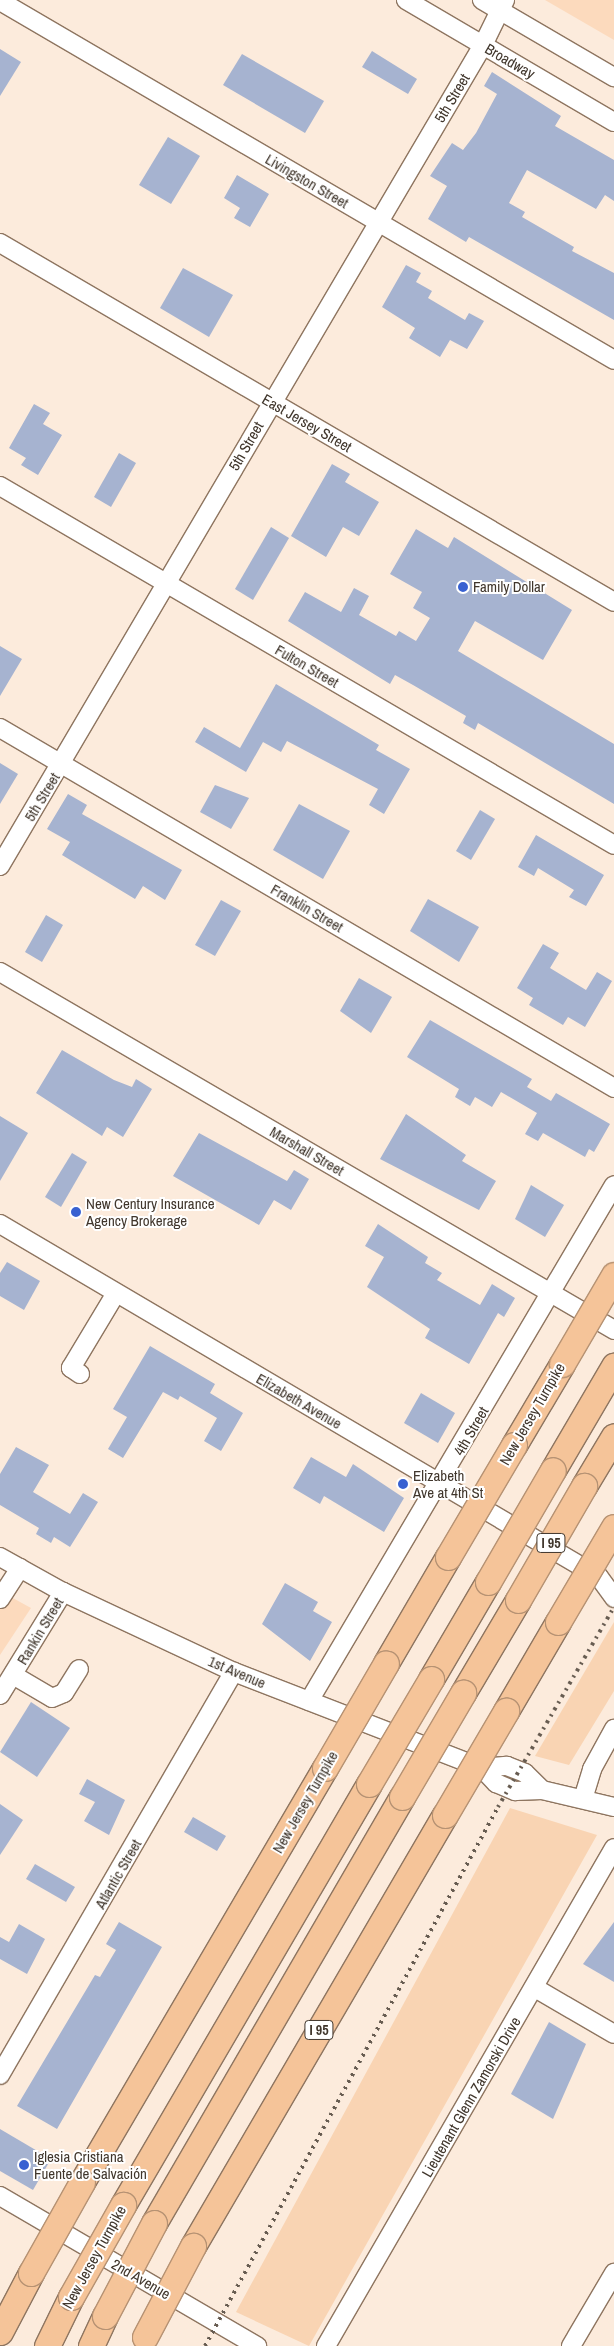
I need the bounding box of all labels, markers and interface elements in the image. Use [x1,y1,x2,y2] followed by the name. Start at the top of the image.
[482,40,538,82] street label: Broadway
[431,71,473,125] street label: 5th Street
[262,150,352,212] street label: Livingston Street
[259,390,355,456] street label: East Jersey Street
[225,418,267,474] street label: 5th Street
[473,578,545,596] place label: Family Dollar
[457,581,469,593] marker: Family Dollar
[272,641,342,691] street label: Fulton Street
[21,770,63,824] street label: 5th Street
[268,880,346,936] street label: Franklin Street
[267,1123,347,1179] street label: Marshall Street
[86,1194,215,1229] place label: New Century Insurance Agency Brokerage
[70,1206,82,1218] marker: New Century Insurance Agency Brokerage
[495,1360,569,1468] street label: New Jersey Turnpike
[253,1369,345,1433] street label: Elizabeth Avenue
[450,1403,492,1459] street label: 4th Street
[413,1466,483,1501] place label: Elizabeth Ave at 4th St
[397,1478,409,1490] marker: Elizabeth Ave at 4th St
[536,1532,566,1555] road number: I 95
[13,1594,67,1668] street label: Rankin Street
[205,1652,269,1692] street label: 1st Avenue
[268,1748,342,1856] street label: New Jersey Turnpike
[91,1836,145,1912] street label: Atlantic Street
[418,2014,524,2180] street label: Lieutenant Glenn Zamorski Drive
[304,2018,334,2042] road number: I 95
[34,2147,147,2182] place label: Iglesia Cristiana Fuente de Salvación
[18,2159,30,2171] marker: Iglesia Cristiana Fuente de Salvación
[58,2202,130,2312] street label: New Jersey Turnpike
[108,2255,174,2303] street label: 2nd Avenue

